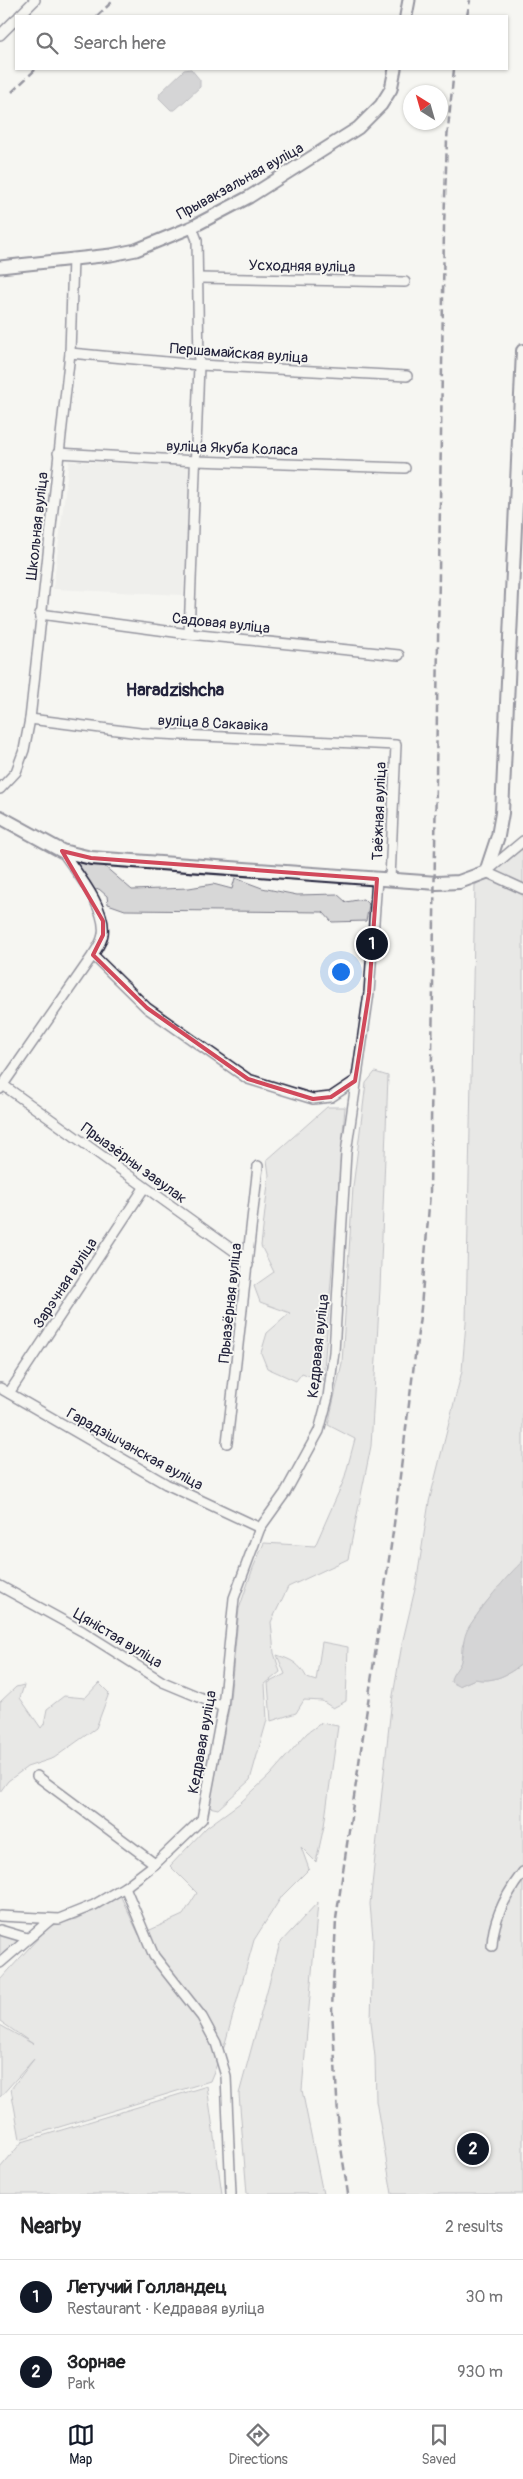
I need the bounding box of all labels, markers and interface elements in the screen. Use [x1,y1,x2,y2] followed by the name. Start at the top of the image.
[15,15,508,70] search box
[33,29,61,57] icon: search
[73,31,166,55] text: Search here
[403,85,448,130] north arrow
[173,139,307,224] street label: Прывакзальная вуліца
[248,256,356,277] street label: Усходняя вуліца
[169,339,309,368] street label: Першамайская вуліца
[166,437,298,460] street label: вуліца Якуба Коласа
[22,471,53,581] street label: Школьная вуліца
[171,609,271,638] street label: Садовая вуліца
[126,679,225,702] district label: Haradzishcha
[157,711,269,736] street label: вуліца 8 Сакавіка
[368,761,391,861] street label: Таёжная вуліца
[356,925,388,963] pin: 1
[328,959,354,985] your location
[77,1119,191,1208] street label: Прыазёрны завулак
[29,1234,102,1332] street label: Зарэчная вуліца
[215,1242,246,1364] street label: Прыазёрная вуліца
[304,1293,333,1399] street label: Кедравая вуліца
[63,1404,206,1495] street label: Гарадзішчанская вуліца
[70,1604,166,1673] street label: Цяністая вуліца
[184,1689,221,1795] street label: Кедравая вуліца
[457,2130,489,2168] pin: 2
[20,2213,81,2240] text: Nearby
[445,2217,503,2237] text: 2 results
[67,2275,227,2299] text: Летучий Голландец
[33,2287,39,2307] text: 1
[465,2287,503,2307] text: 30 m
[67,2299,264,2319] text: Restaurant · Кедравая вуліца
[67,2350,125,2374] text: Зорнае
[32,2362,40,2382] text: 2
[457,2362,503,2382] text: 930 m
[67,2374,95,2394] text: Park
[67,2421,95,2468] tab: Map
[228,2421,288,2468] tab: Directions
[421,2421,456,2468] tab: Saved

